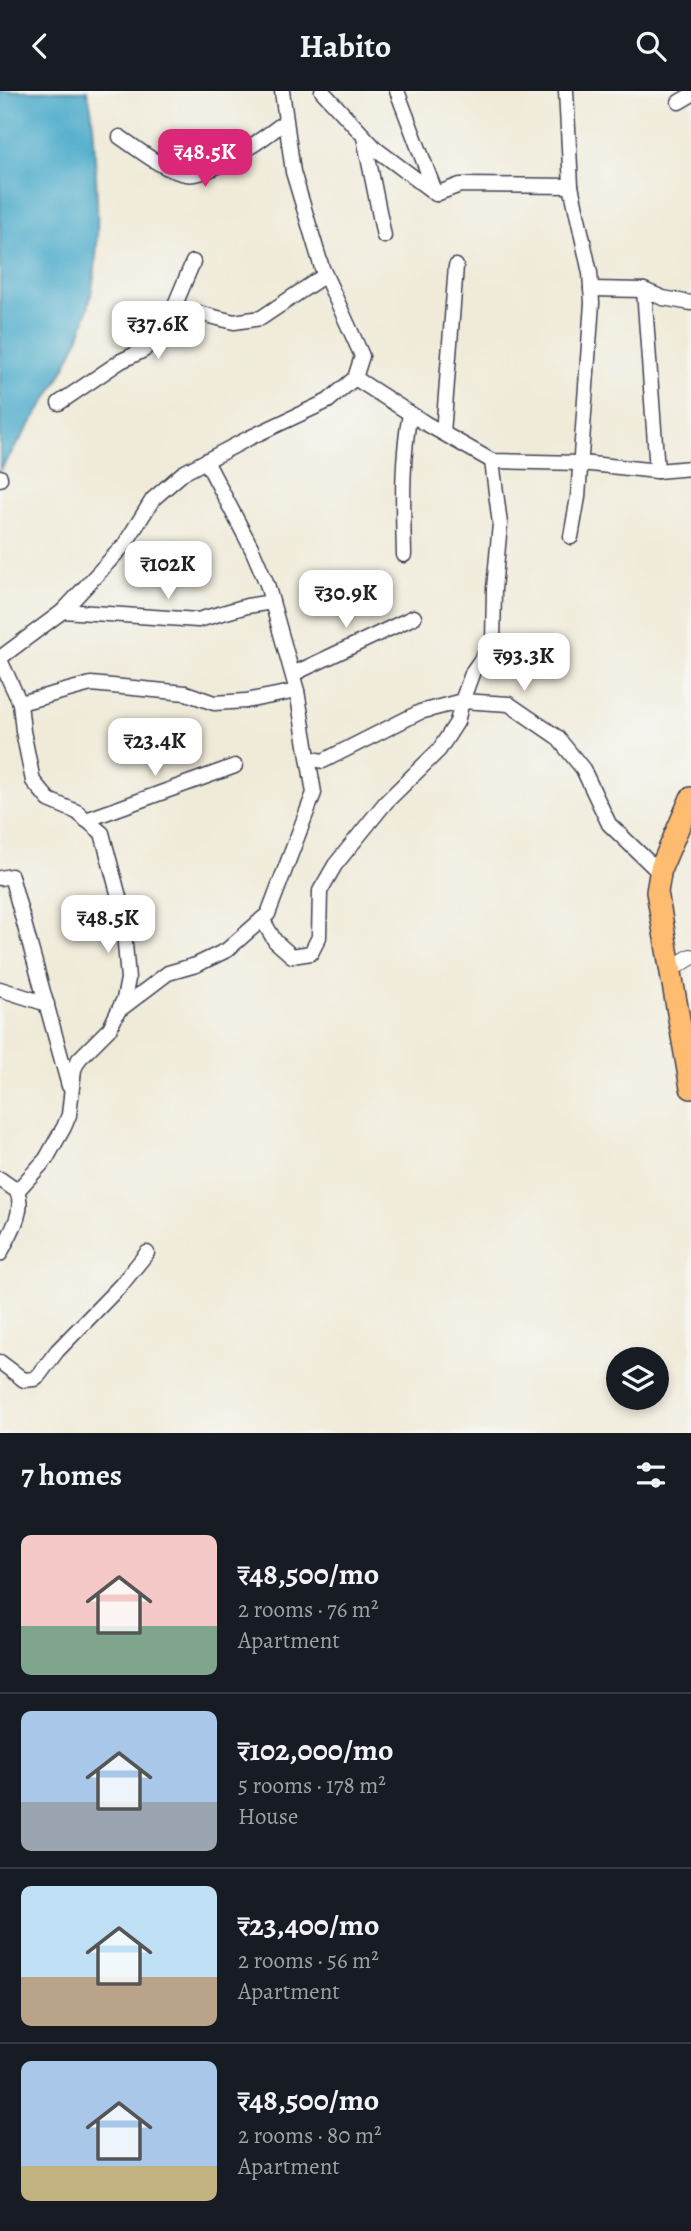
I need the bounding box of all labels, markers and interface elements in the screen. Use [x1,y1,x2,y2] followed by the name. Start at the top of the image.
[300,24,391,68] text: Habito
[21,27,59,65] icon: back
[632,27,670,65] icon: search
[148,129,262,189] pin: ₹48.5K
[174,136,236,167] text: ₹48.5K
[101,301,215,361] pin: ₹37.6K
[128,308,188,339] text: ₹37.6K
[119,541,217,601] pin: ₹102K
[141,548,195,579] text: ₹102K
[289,571,403,630] pin: ₹30.9K
[315,577,377,608] text: ₹30.9K
[467,633,581,693] pin: ₹93.3K
[494,640,554,671] text: ₹93.3K
[98,719,212,778] pin: ₹23.4K
[124,725,186,756] text: ₹23.4K
[51,895,165,955] pin: ₹48.5K
[77,902,139,933] text: ₹48.5K
[606,1347,669,1410] map controls
[606,1347,669,1410] button: layers
[21,1455,122,1495] text: 7 homes
[632,1456,670,1494] icon: filters
[238,1554,379,1594] text: ₹48,500/mo
[77,1563,161,1647] icon: home
[238,1594,379,1625] text: 2 rooms · 76 m²
[238,1625,340,1656] text: Apartment
[238,1730,393,1770] text: ₹102,000/mo
[77,1739,161,1823] icon: home
[238,1770,386,1801] text: 5 rooms · 178 m²
[238,1801,298,1832] text: House
[238,1905,379,1945] text: ₹23,400/mo
[77,1914,161,1998] icon: home
[238,1945,379,1976] text: 2 rooms · 56 m²
[238,1976,340,2007] text: Apartment
[238,2080,379,2120] text: ₹48,500/mo
[77,2089,161,2173] icon: home
[238,2120,382,2151] text: 2 rooms · 80 m²
[238,2151,340,2182] text: Apartment

